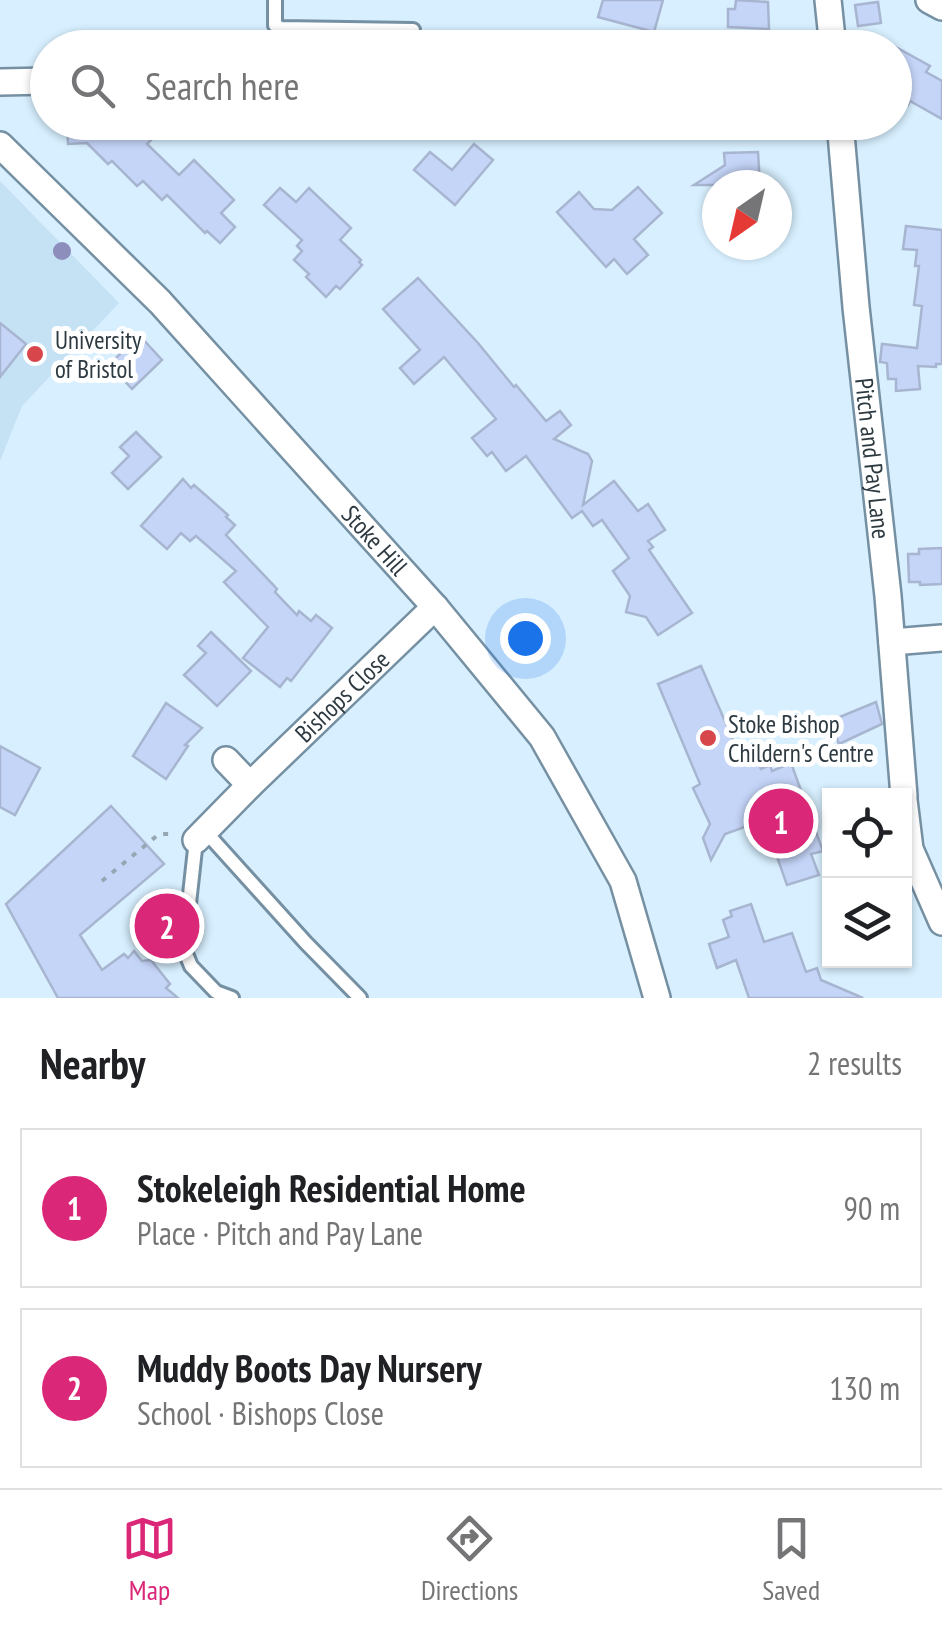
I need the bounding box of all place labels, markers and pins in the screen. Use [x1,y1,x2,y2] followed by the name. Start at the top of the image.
[55,324,142,385] place label: University of Bristol
[24,343,46,365] marker: University of Bristol
[728,708,874,769] place label: Stoke Bishop Childern's Centre
[697,727,719,749] marker: Stoke Bishop Childern's Centre
[748,784,814,858] pin: 1
[134,888,200,964] pin: 2

